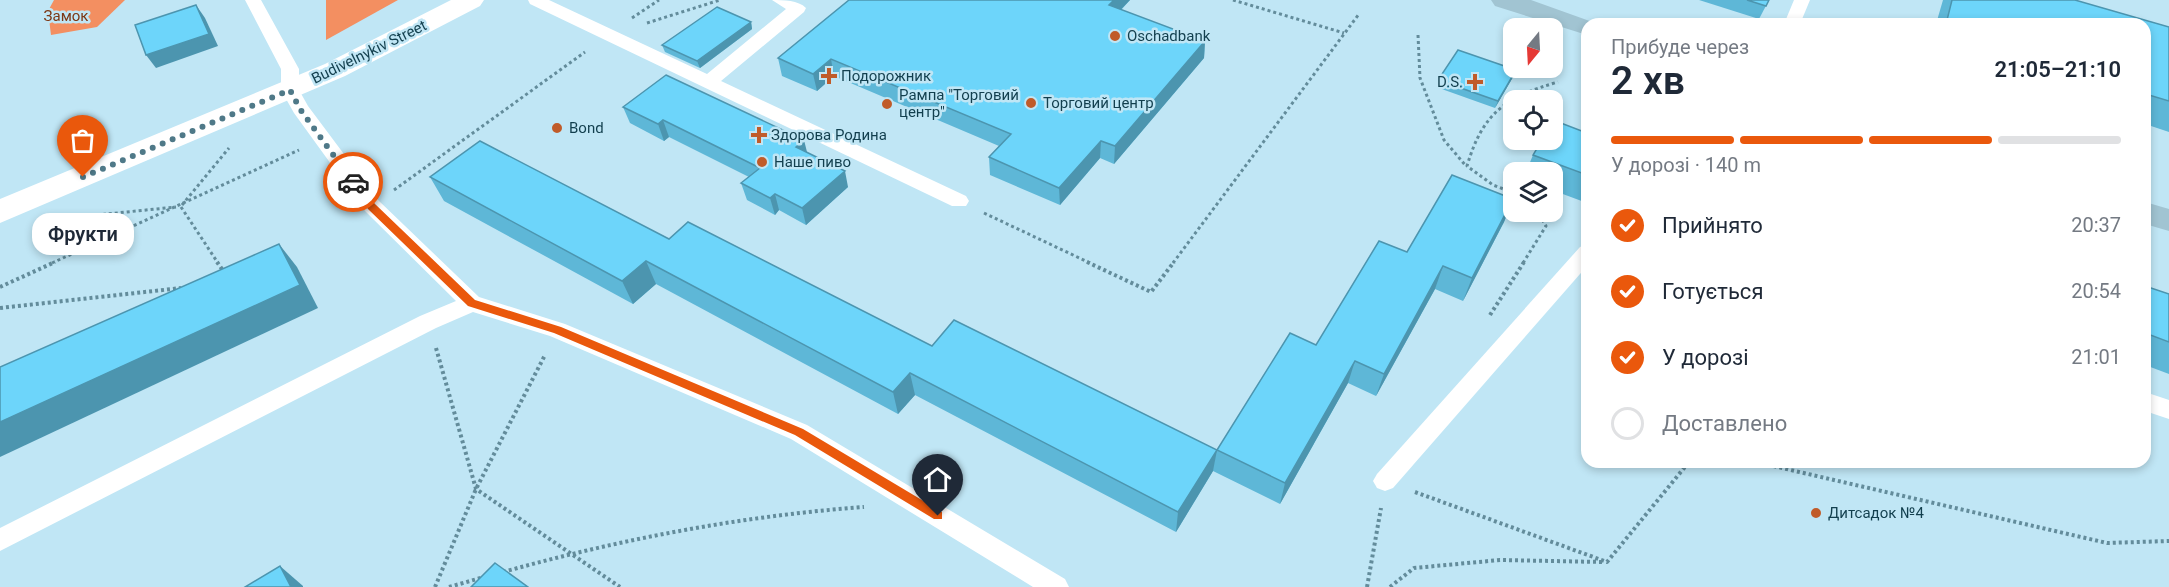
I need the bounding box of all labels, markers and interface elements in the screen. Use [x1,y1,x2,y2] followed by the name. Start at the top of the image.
[44,7,88,25] park label: Замок
[309,16,430,88] street label: Budivelnykiv Street
[1503,18,1563,78] north arrow
[1503,18,1563,222] map controls
[1127,27,1211,45] place label: Oschadbank
[1108,29,1122,43] marker: Oschadbank
[1611,35,1749,59] text: Прибуде через
[1994,57,2121,82] text: 21:05–21:10
[1611,58,1685,104] text: 2 хв
[841,67,931,85] place label: Подорожник
[822,69,836,83] marker: Подорожник
[1437,73,1463,91] place label: D.S.
[1468,75,1482,89] marker: D.S.
[899,86,1019,121] place label: Рампа "Торговий центр"
[1503,90,1563,150] button: locate
[1043,94,1154,112] place label: Торговий центр
[1024,96,1038,110] marker: Торговий центр
[880,97,894,111] marker: Рампа "Торговий центр"
[57,115,108,177] pin
[569,119,604,137] place label: Bond
[550,121,564,135] marker: Bond
[66,124,99,157] icon: bag
[771,126,887,144] place label: Здорова Родина
[752,128,766,142] marker: Здорова Родина
[323,152,383,212] courier
[774,153,851,171] place label: Наше пиво
[1611,153,1761,177] text: У дорозі · 140 m
[755,155,769,169] marker: Наше пиво
[1503,162,1563,222] button: layers
[337,166,370,199] icon: car
[1611,209,1644,242] icon: check
[32,213,134,255] callout: Фрукти
[1662,213,1763,238] text: Прийнято
[2071,213,2121,237] text: 20:37
[48,222,118,246] text: Фрукти
[1611,275,1644,308] icon: check
[1662,279,1763,304] text: Готується
[2071,279,2121,303] text: 20:54
[1611,341,1644,374] icon: check
[1662,345,1749,370] text: У дорозі
[2071,345,2121,369] text: 21:01
[1662,411,1787,436] text: Доставлено
[912,454,963,516] pin
[921,463,954,496] icon: home
[1828,504,1924,522] place label: Дитсадок №4
[1809,506,1823,520] marker: Дитсадок №4

